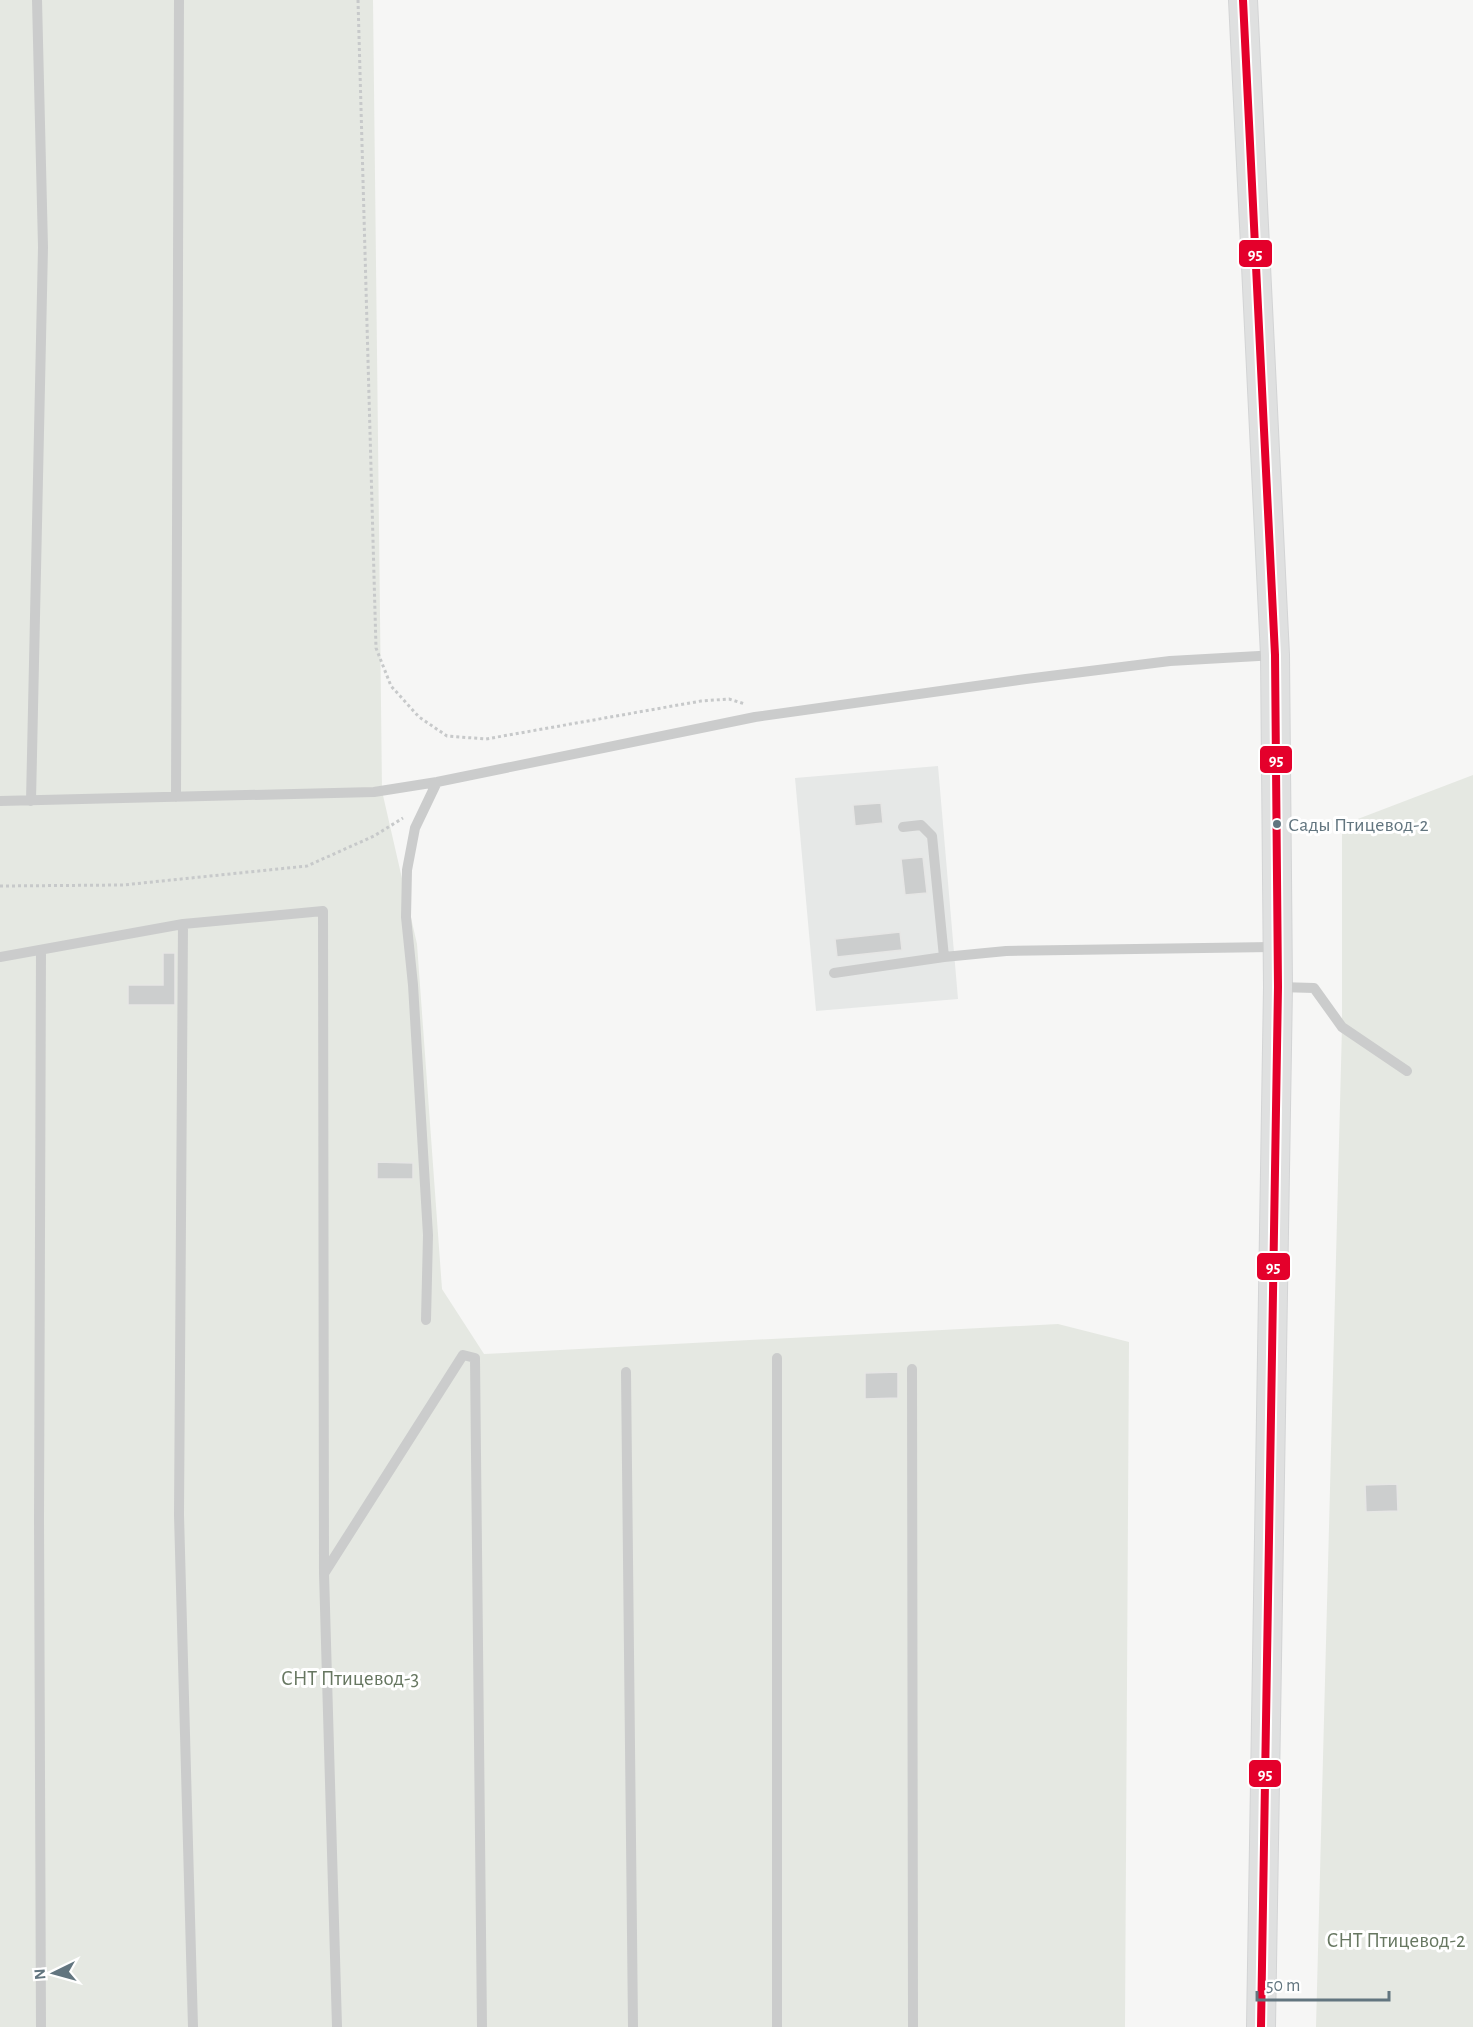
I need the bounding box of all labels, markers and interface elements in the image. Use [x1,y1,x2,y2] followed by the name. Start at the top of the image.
[1238,239,1273,268] line badge: 95
[1248,246,1262,262] text: 95
[1259,745,1293,774] line badge: 95
[1269,752,1283,768] text: 95
[1288,815,1429,835] place label: Сады Птицевод-2
[1271,818,1283,830] marker: Сады Птицевод-2
[1256,1252,1291,1281] line badge: 95
[1266,1259,1280,1275] text: 95
[281,1668,419,1689] park label: СНТ Птицевод-3
[1248,1759,1282,1788] line badge: 95
[1258,1766,1272,1782] text: 95
[1326,1930,1466,1951] park label: СНТ Птицевод-2
[24,1943,84,2003] north arrow
[1257,1964,1389,2002] scale bar
[32,1968,49,1980] text: N
[1266,1977,1300,1995] text: 50 m

